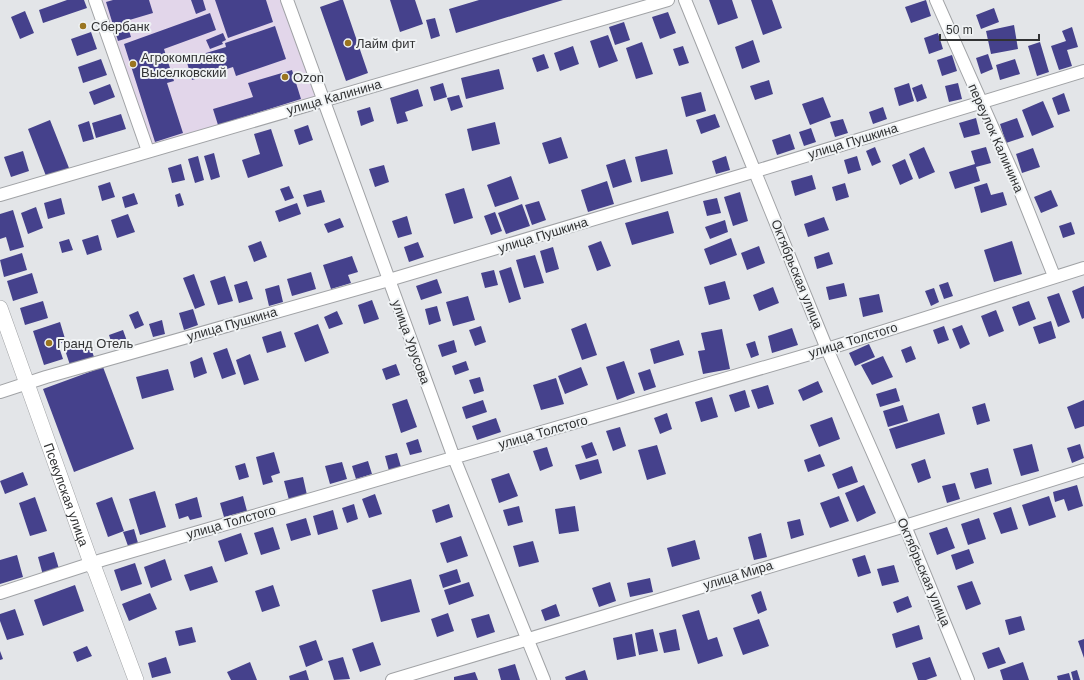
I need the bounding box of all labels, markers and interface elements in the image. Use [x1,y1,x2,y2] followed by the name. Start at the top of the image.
[940,16,1039,42] scale bar
[91,19,150,34] place label: Сбербанк
[78,21,88,31] marker: Сбербанк
[946,23,973,37] text: 50 m
[356,36,416,51] place label: Лайм фит
[343,38,353,48] marker: Лайм фит
[141,50,226,80] place label: Агрокомплекс Выселковский
[128,59,138,69] marker: Агрокомплекс Выселковский
[293,70,324,85] place label: Ozon
[280,72,290,82] marker: Ozon
[285,76,384,118] street label: улица Калинина
[965,81,1027,195] street label: переулок Калинина
[806,120,900,162] street label: улица Пушкина
[496,214,590,256] street label: улица Пушкина
[768,217,826,332] street label: Октябрьская улица
[389,298,433,387] street label: улица Урусова
[185,304,279,344] street label: улица Пушкина
[807,319,899,361] street label: улица Толстого
[57,336,133,351] place label: Гранд Отель
[44,338,54,348] marker: Гранд Отель
[497,412,589,452] street label: улица Толстого
[41,441,92,549] street label: Псекупская улица
[185,502,277,542] street label: улица Толстого
[894,515,954,629] street label: Октябрьская улица
[701,557,775,593] street label: улица Мира

